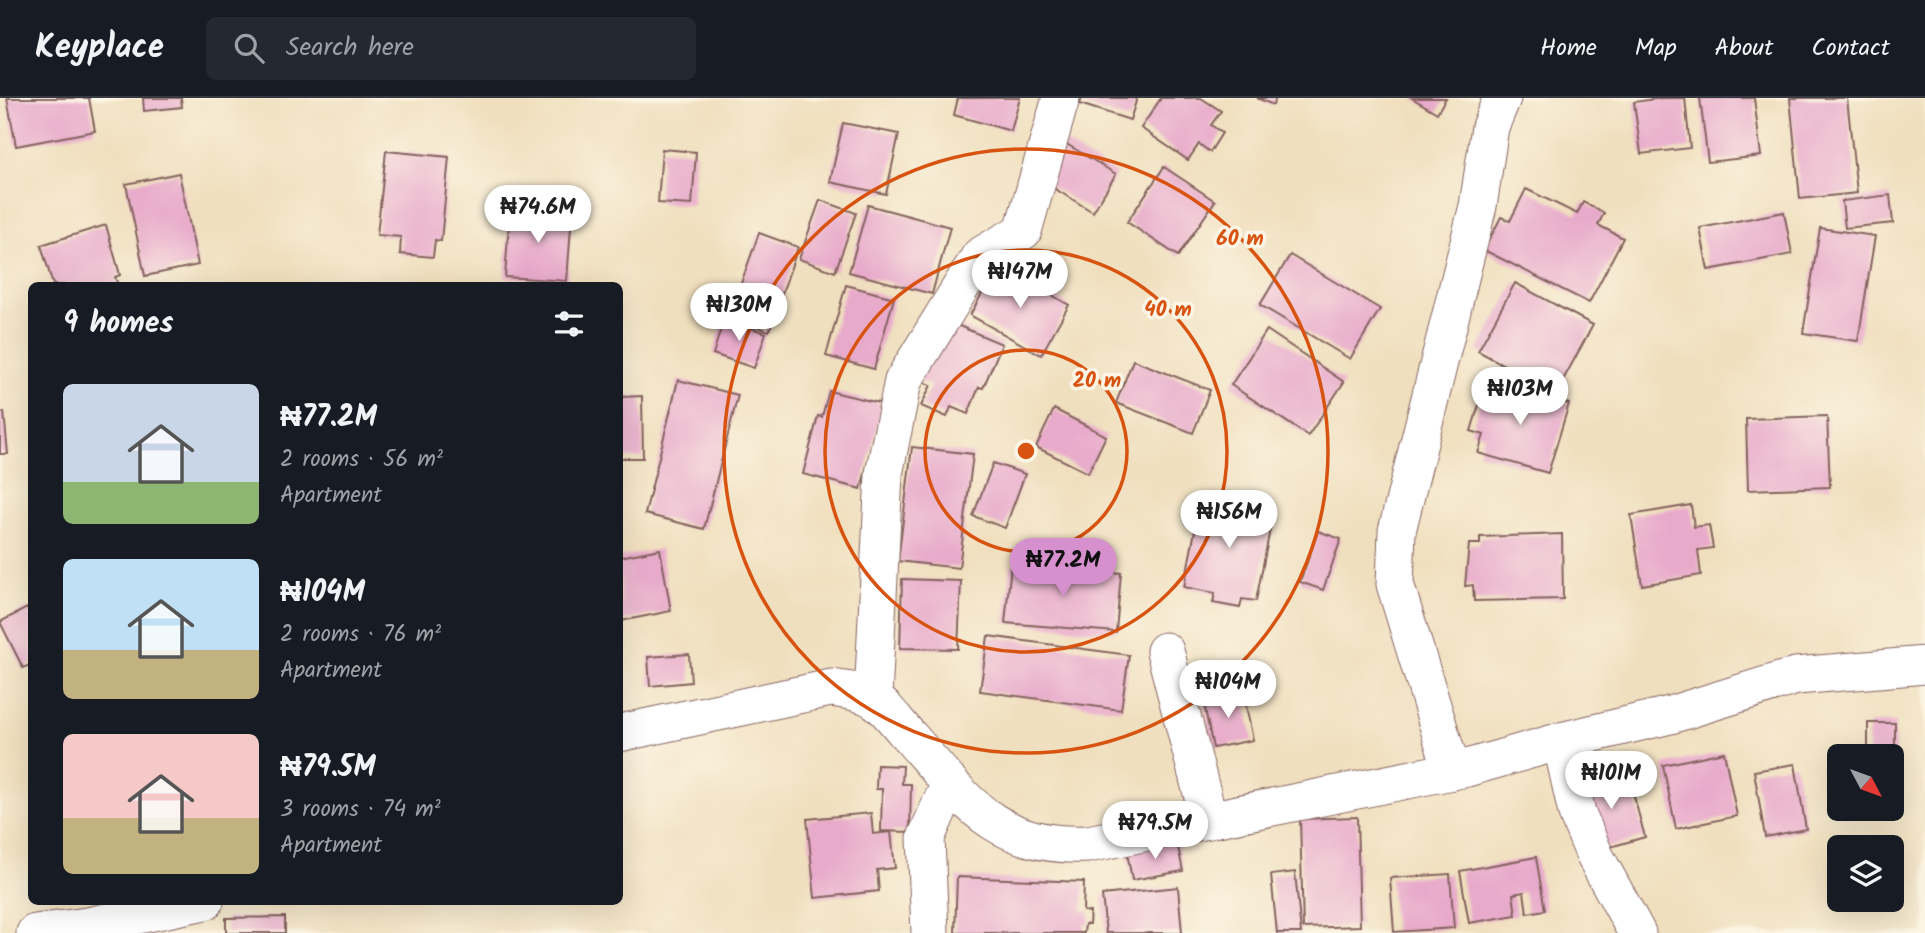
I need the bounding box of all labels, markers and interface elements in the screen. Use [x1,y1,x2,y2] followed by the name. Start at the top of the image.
[206,17,696,80] search box
[35,22,164,75] text: Keyplace
[286,27,414,69] text: Search here
[230,29,268,67] icon: search
[1540,29,1597,68] text: Home
[1635,29,1677,68] text: Map
[1715,29,1773,68] text: About
[1811,29,1890,68] text: Contact
[481,186,595,245] pin: ₦74.6M
[500,190,576,226] text: ₦74.6M
[1216,223,1264,256] text: 60 m
[971,250,1069,310] pin: ₦147M
[988,255,1052,291] text: ₦147M
[690,284,788,343] pin: ₦130M
[706,288,772,324] text: ₦130M
[1144,294,1192,327] text: 40 m
[63,300,174,348] text: 9 homes
[550,305,588,343] icon: filters
[1073,365,1121,398] text: 20 m
[1471,368,1569,427] pin: ₦103M
[1487,372,1553,408] text: ₦103M
[280,394,377,442] text: ₦77.2M
[119,412,203,496] icon: home
[1014,439,1038,463] centre of rings
[280,442,443,478] text: 2 rooms · 56 m²
[280,478,382,514] text: Apartment
[1180,490,1278,550] pin: ₦156M
[1196,495,1262,531] text: ₦156M
[1006,538,1120,598] pin: ₦77.2M
[1026,543,1100,579] text: ₦77.2M
[280,569,365,617] text: ₦104M
[119,587,203,671] icon: home
[280,617,441,653] text: 2 rooms · 76 m²
[280,653,382,689] text: Apartment
[1179,660,1277,720] pin: ₦104M
[1195,665,1261,701] text: ₦104M
[280,744,376,792] text: ₦79.5M
[1827,744,1904,821] north arrow
[1827,744,1904,912] map controls
[1562,752,1660,811] pin: ₦101M
[1581,756,1641,792] text: ₦101M
[119,762,203,846] icon: home
[280,792,441,828] text: 3 rooms · 74 m²
[1098,802,1212,861] pin: ₦79.5M
[1118,806,1192,842] text: ₦79.5M
[280,828,382,864] text: Apartment
[1827,835,1904,912] button: layers

